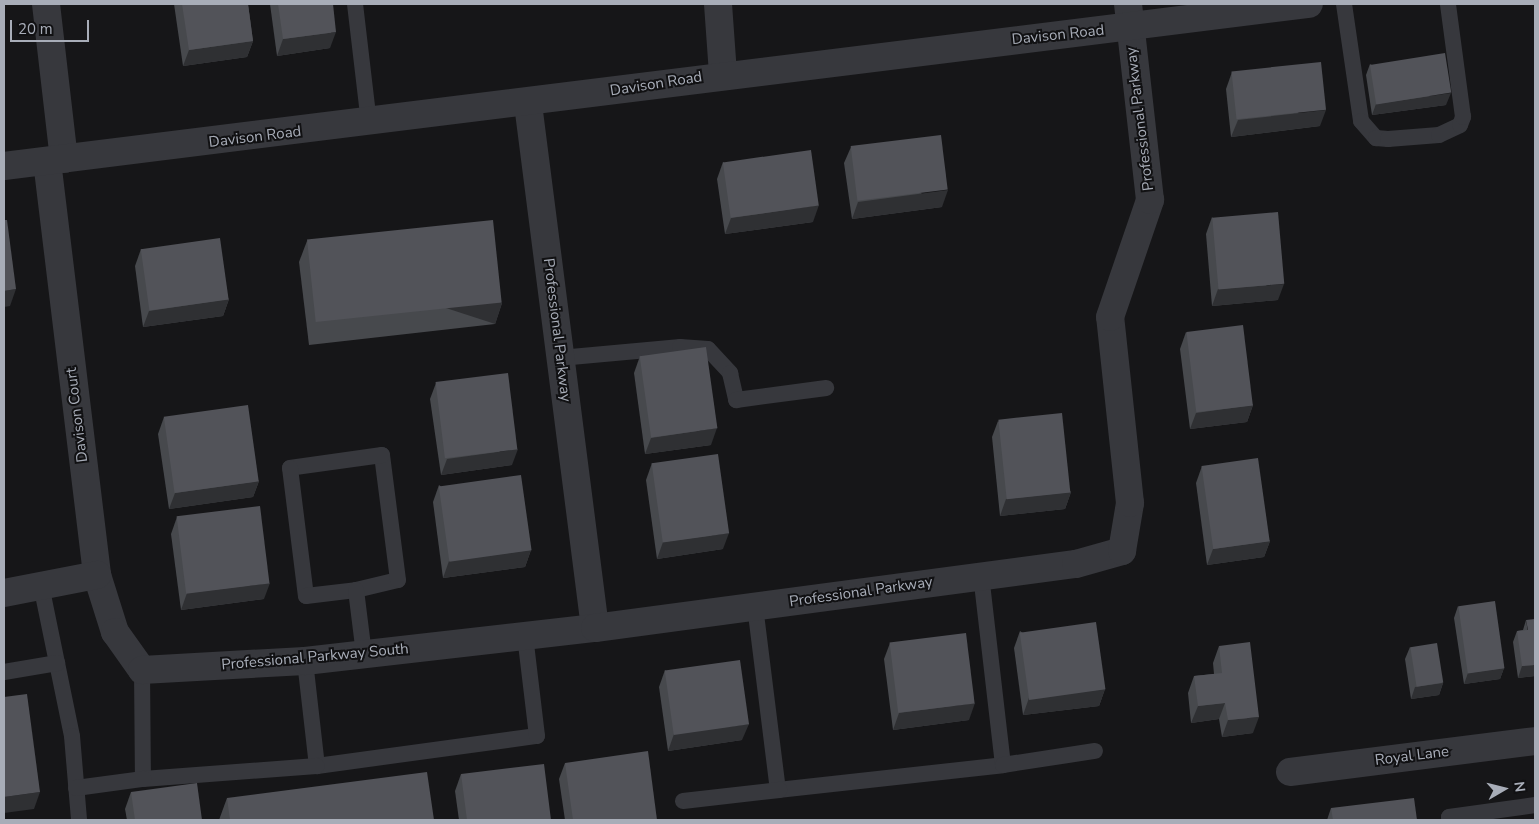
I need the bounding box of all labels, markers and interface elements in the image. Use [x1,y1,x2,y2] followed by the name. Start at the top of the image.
[12,10,91,42] scale bar
[18,19,53,39] text: 20 m
[1011,21,1105,49] street label: Davison Road
[1122,46,1158,192] street label: Professional Parkway
[609,68,703,100] street label: Davison Road
[208,122,302,152] street label: Davison Road
[539,257,575,403] street label: Professional Parkway
[62,367,92,463] street label: Davison Court
[788,573,934,611] street label: Professional Parkway
[221,640,409,674] street label: Professional Parkway South
[1374,743,1450,769] street label: Royal Lane
[1479,764,1529,814] north arrow
[1509,780,1529,793] text: N

